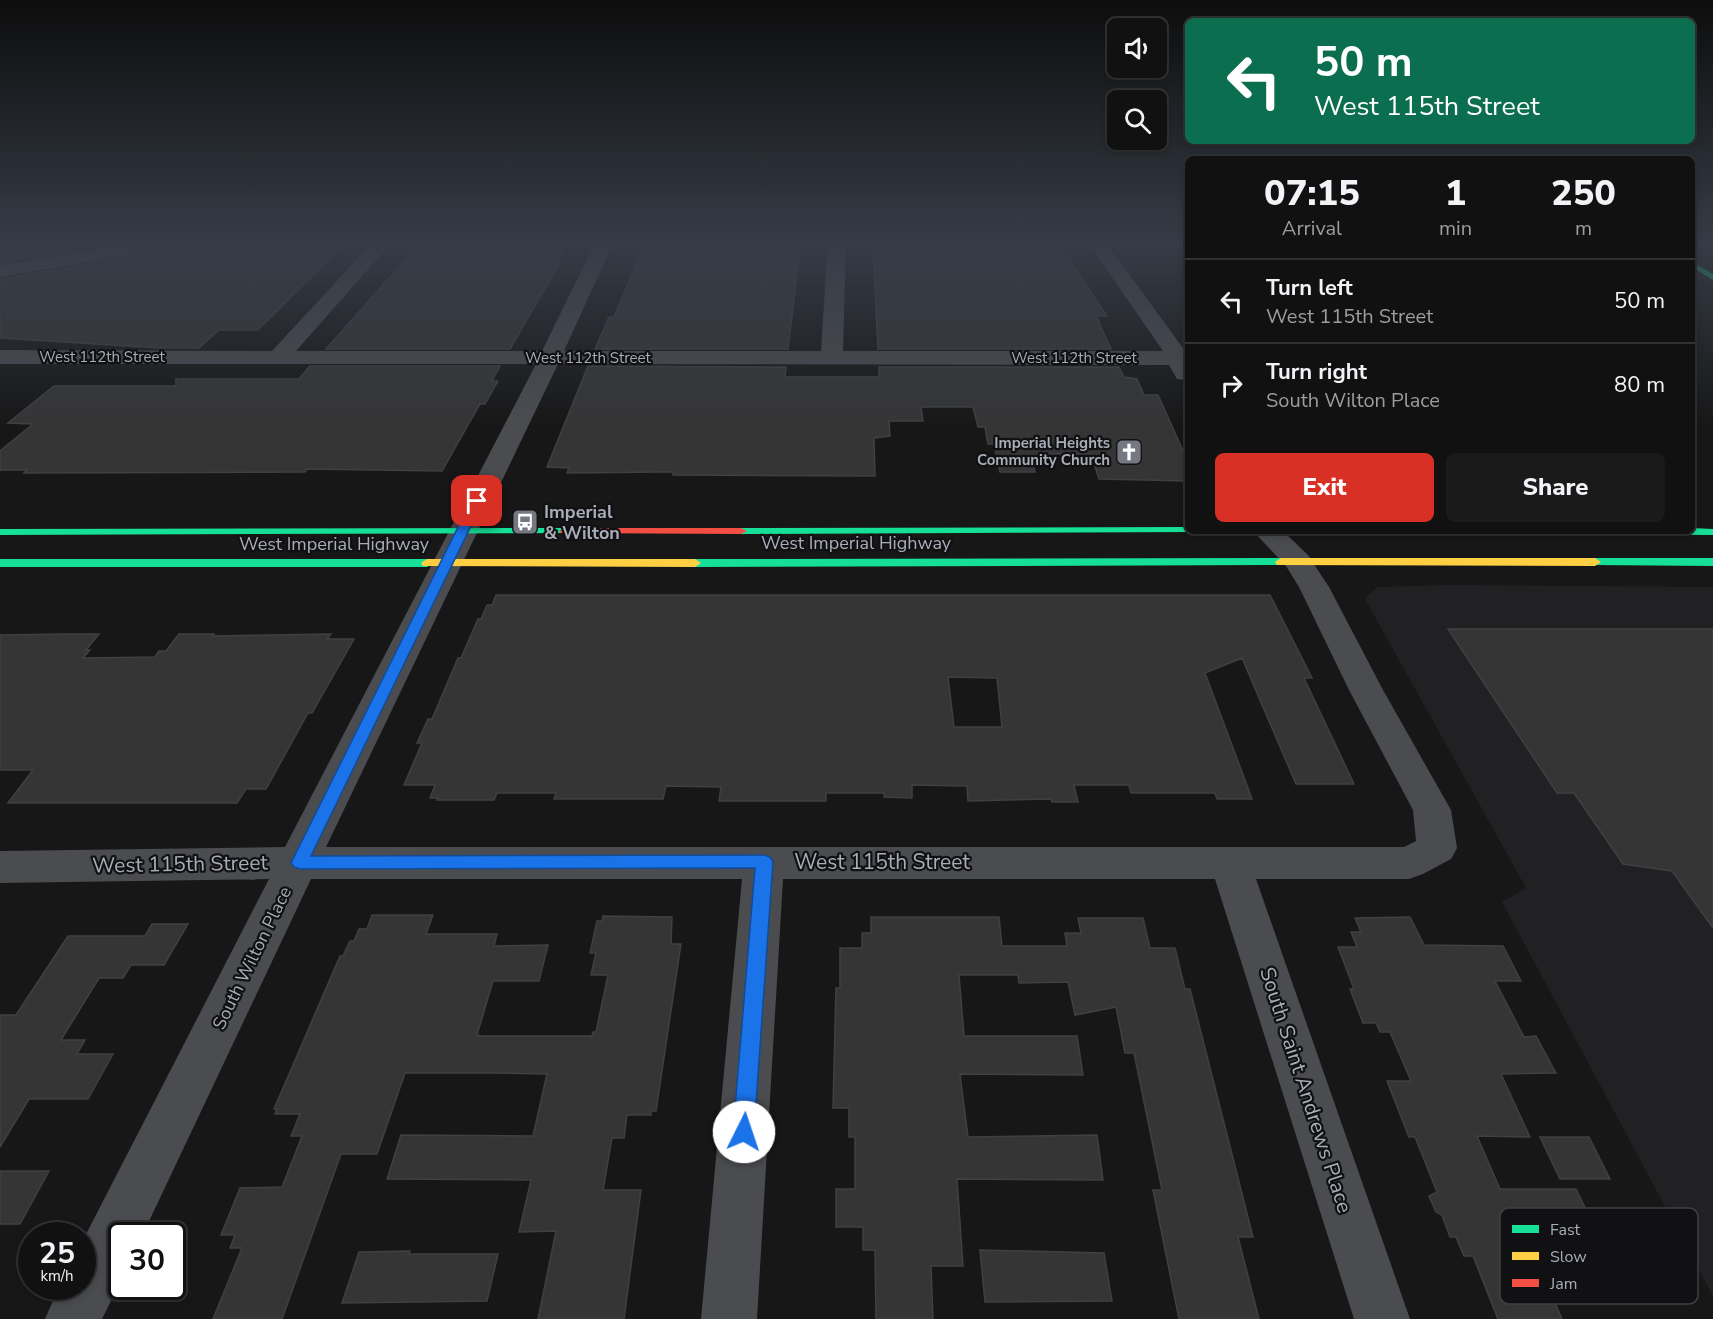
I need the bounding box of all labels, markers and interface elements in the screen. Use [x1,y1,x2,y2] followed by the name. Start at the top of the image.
[1107,18,1167,150] map controls
[1107,18,1167,78] button: sound
[1314,34,1413,91] text: 50 m
[1215,42,1293,120] icon: left
[1314,88,1540,125] text: West 115th Street
[1107,90,1167,150] button: search
[1264,169,1360,218] text: 07:15
[1445,169,1466,218] text: 1
[1551,169,1616,218] text: 250
[1282,215,1342,242] text: Arrival
[1439,215,1472,242] text: min
[1575,215,1592,242] text: m
[1266,273,1353,303] text: Turn left
[1215,285,1248,318] icon: left
[1614,286,1665,316] text: 50 m
[1266,303,1433,330] text: West 115th Street
[39,347,165,367] street label: West 112th Street
[525,348,651,368] street label: West 112th Street
[1011,348,1137,368] street label: West 112th Street
[1266,357,1367,387] text: Turn right
[1215,369,1248,402] icon: right
[1614,370,1665,400] text: 80 m
[1266,387,1440,414] text: South Wilton Place
[977,433,1110,470] place label: Imperial Heights Community Church
[1114,437,1144,467] church icon: Imperial Heights Community Church
[1215,453,1434,522] button: Exit
[1446,453,1665,522] button: Share
[451,475,502,526] pin
[460,484,493,517] icon: arrive
[544,500,620,545] place label: Imperial & Wilton
[510,507,540,537] bus stop icon: Imperial & Wilton
[761,531,952,555] street label: West Imperial Highway
[239,532,430,556] street label: West Imperial Highway
[92,848,269,880] street label: West 115th Street
[794,848,970,876] street label: West 115th Street
[207,882,297,1034] street label: South Wilton Place
[1253,964,1359,1216] street label: South Saint Andrews Place
[712,1100,776,1164] position arrow
[1500,1208,1698,1304] legend
[1550,1219,1581,1241] text: Fast
[108,1222,186,1300] speed limit sign: 30
[39,1233,75,1274] text: 25
[1550,1246,1587,1268] text: Slow
[40,1266,74,1286] text: km/h
[1549,1273,1577,1295] text: Jam

